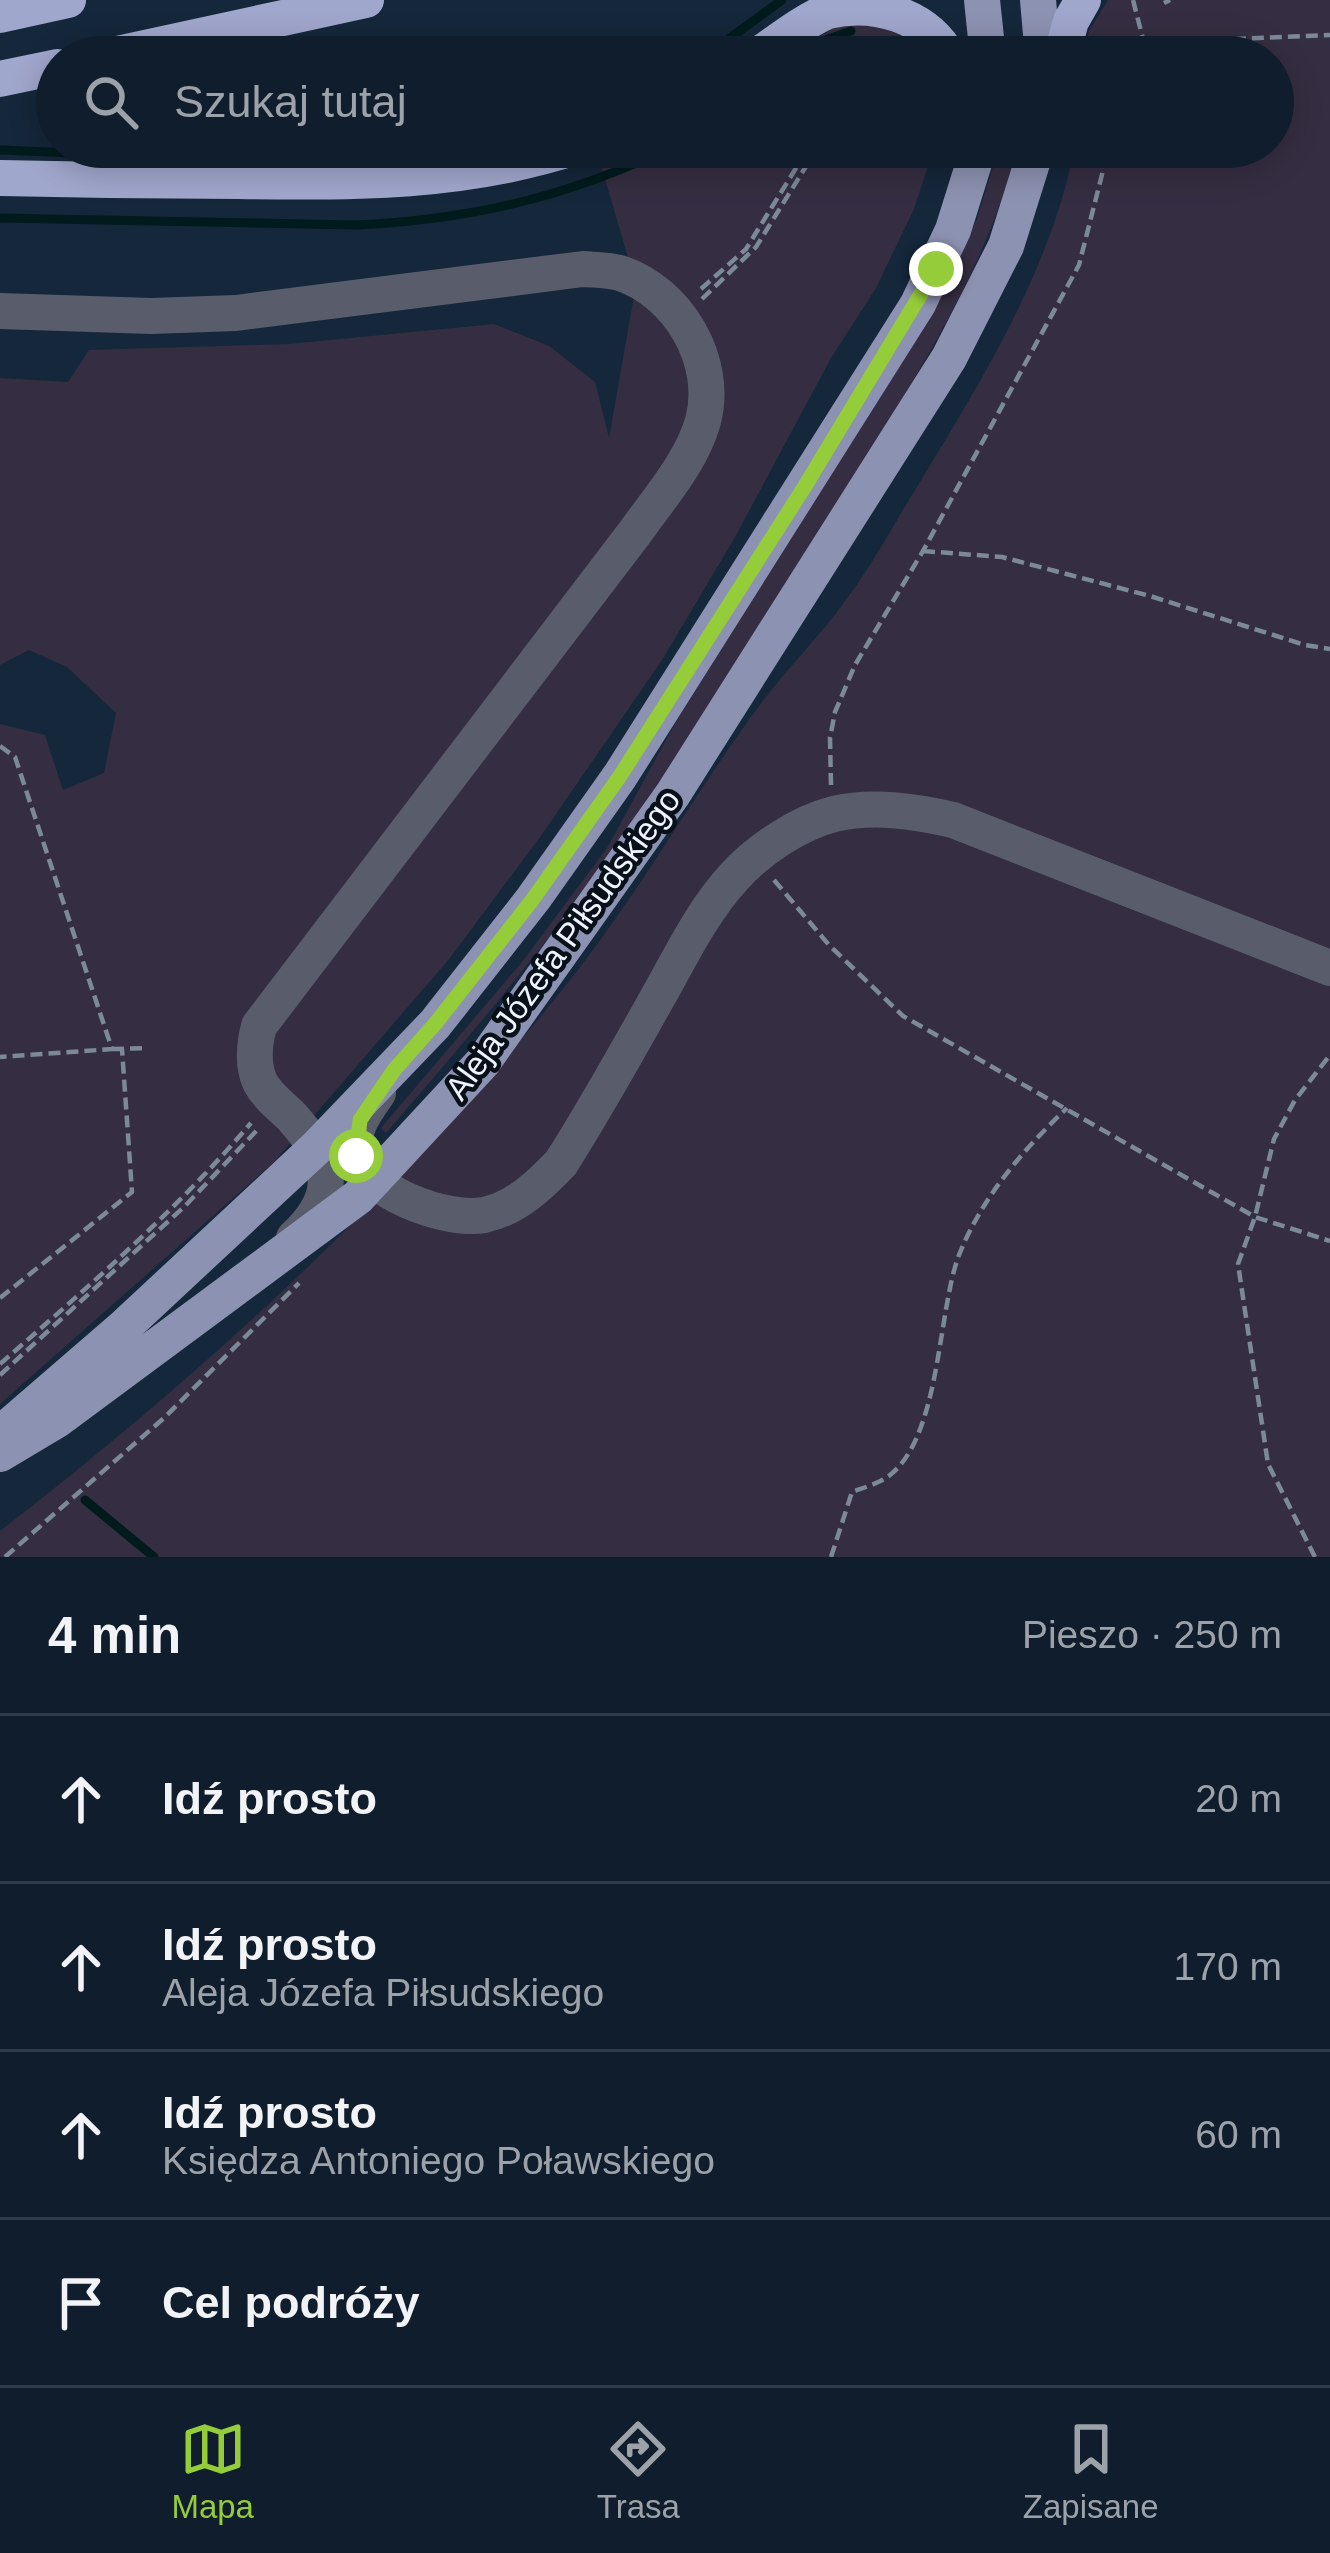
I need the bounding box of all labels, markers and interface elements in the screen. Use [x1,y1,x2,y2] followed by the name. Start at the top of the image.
[36,36,1294,168] search box
[78,69,144,135] icon: search
[174,76,407,127] text: Szukaj tutaj
[909,242,963,296] route end
[437,782,687,1107] street label: Aleja Józefa Piłsudskiego
[329,1129,383,1183] route start
[48,1607,181,1664] text: 4 min
[1022,1613,1282,1656] text: Pieszo · 250 m
[48,1766,114,1832] icon: ahead
[162,1773,377,1824] text: Idź prosto
[1195,1777,1282,1820] text: 20 m
[162,1919,377,1970] text: Idź prosto
[48,1934,114,2000] icon: ahead
[1174,1945,1282,1988] text: 170 m
[162,1971,604,2014] text: Aleja Józefa Piłsudskiego
[162,2087,377,2138] text: Idź prosto
[48,2102,114,2168] icon: ahead
[1195,2113,1282,2156] text: 60 m
[162,2139,715,2182] text: Księdza Antoniego Poławskiego
[48,2270,114,2336] icon: arrive
[162,2277,420,2328] text: Cel podróży
[171,2416,254,2526] tab: Mapa
[597,2416,680,2526] tab: Trasa
[1023,2416,1159,2526] tab: Zapisane

